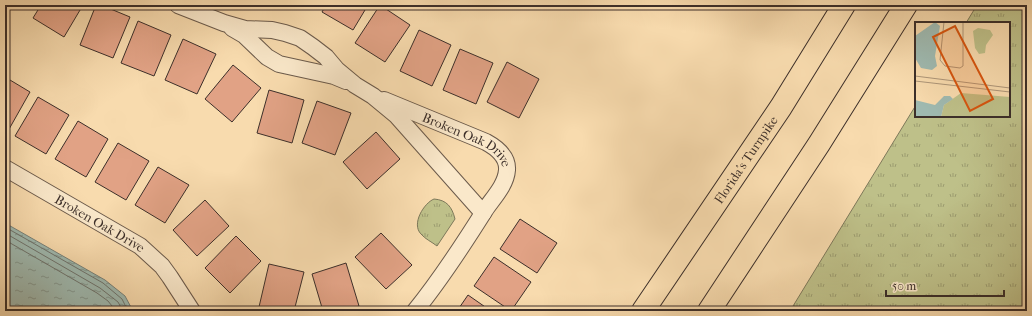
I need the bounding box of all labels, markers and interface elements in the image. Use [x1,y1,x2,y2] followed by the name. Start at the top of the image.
[915,22,1010,117] inset map
[420,110,514,169] street label: Broken Oak Drive
[711,113,781,206] street label: Florida's Turnpike
[52,192,149,255] street label: Broken Oak Drive
[886,272,1004,298] scale bar
[892,279,916,293] text: 50 m

